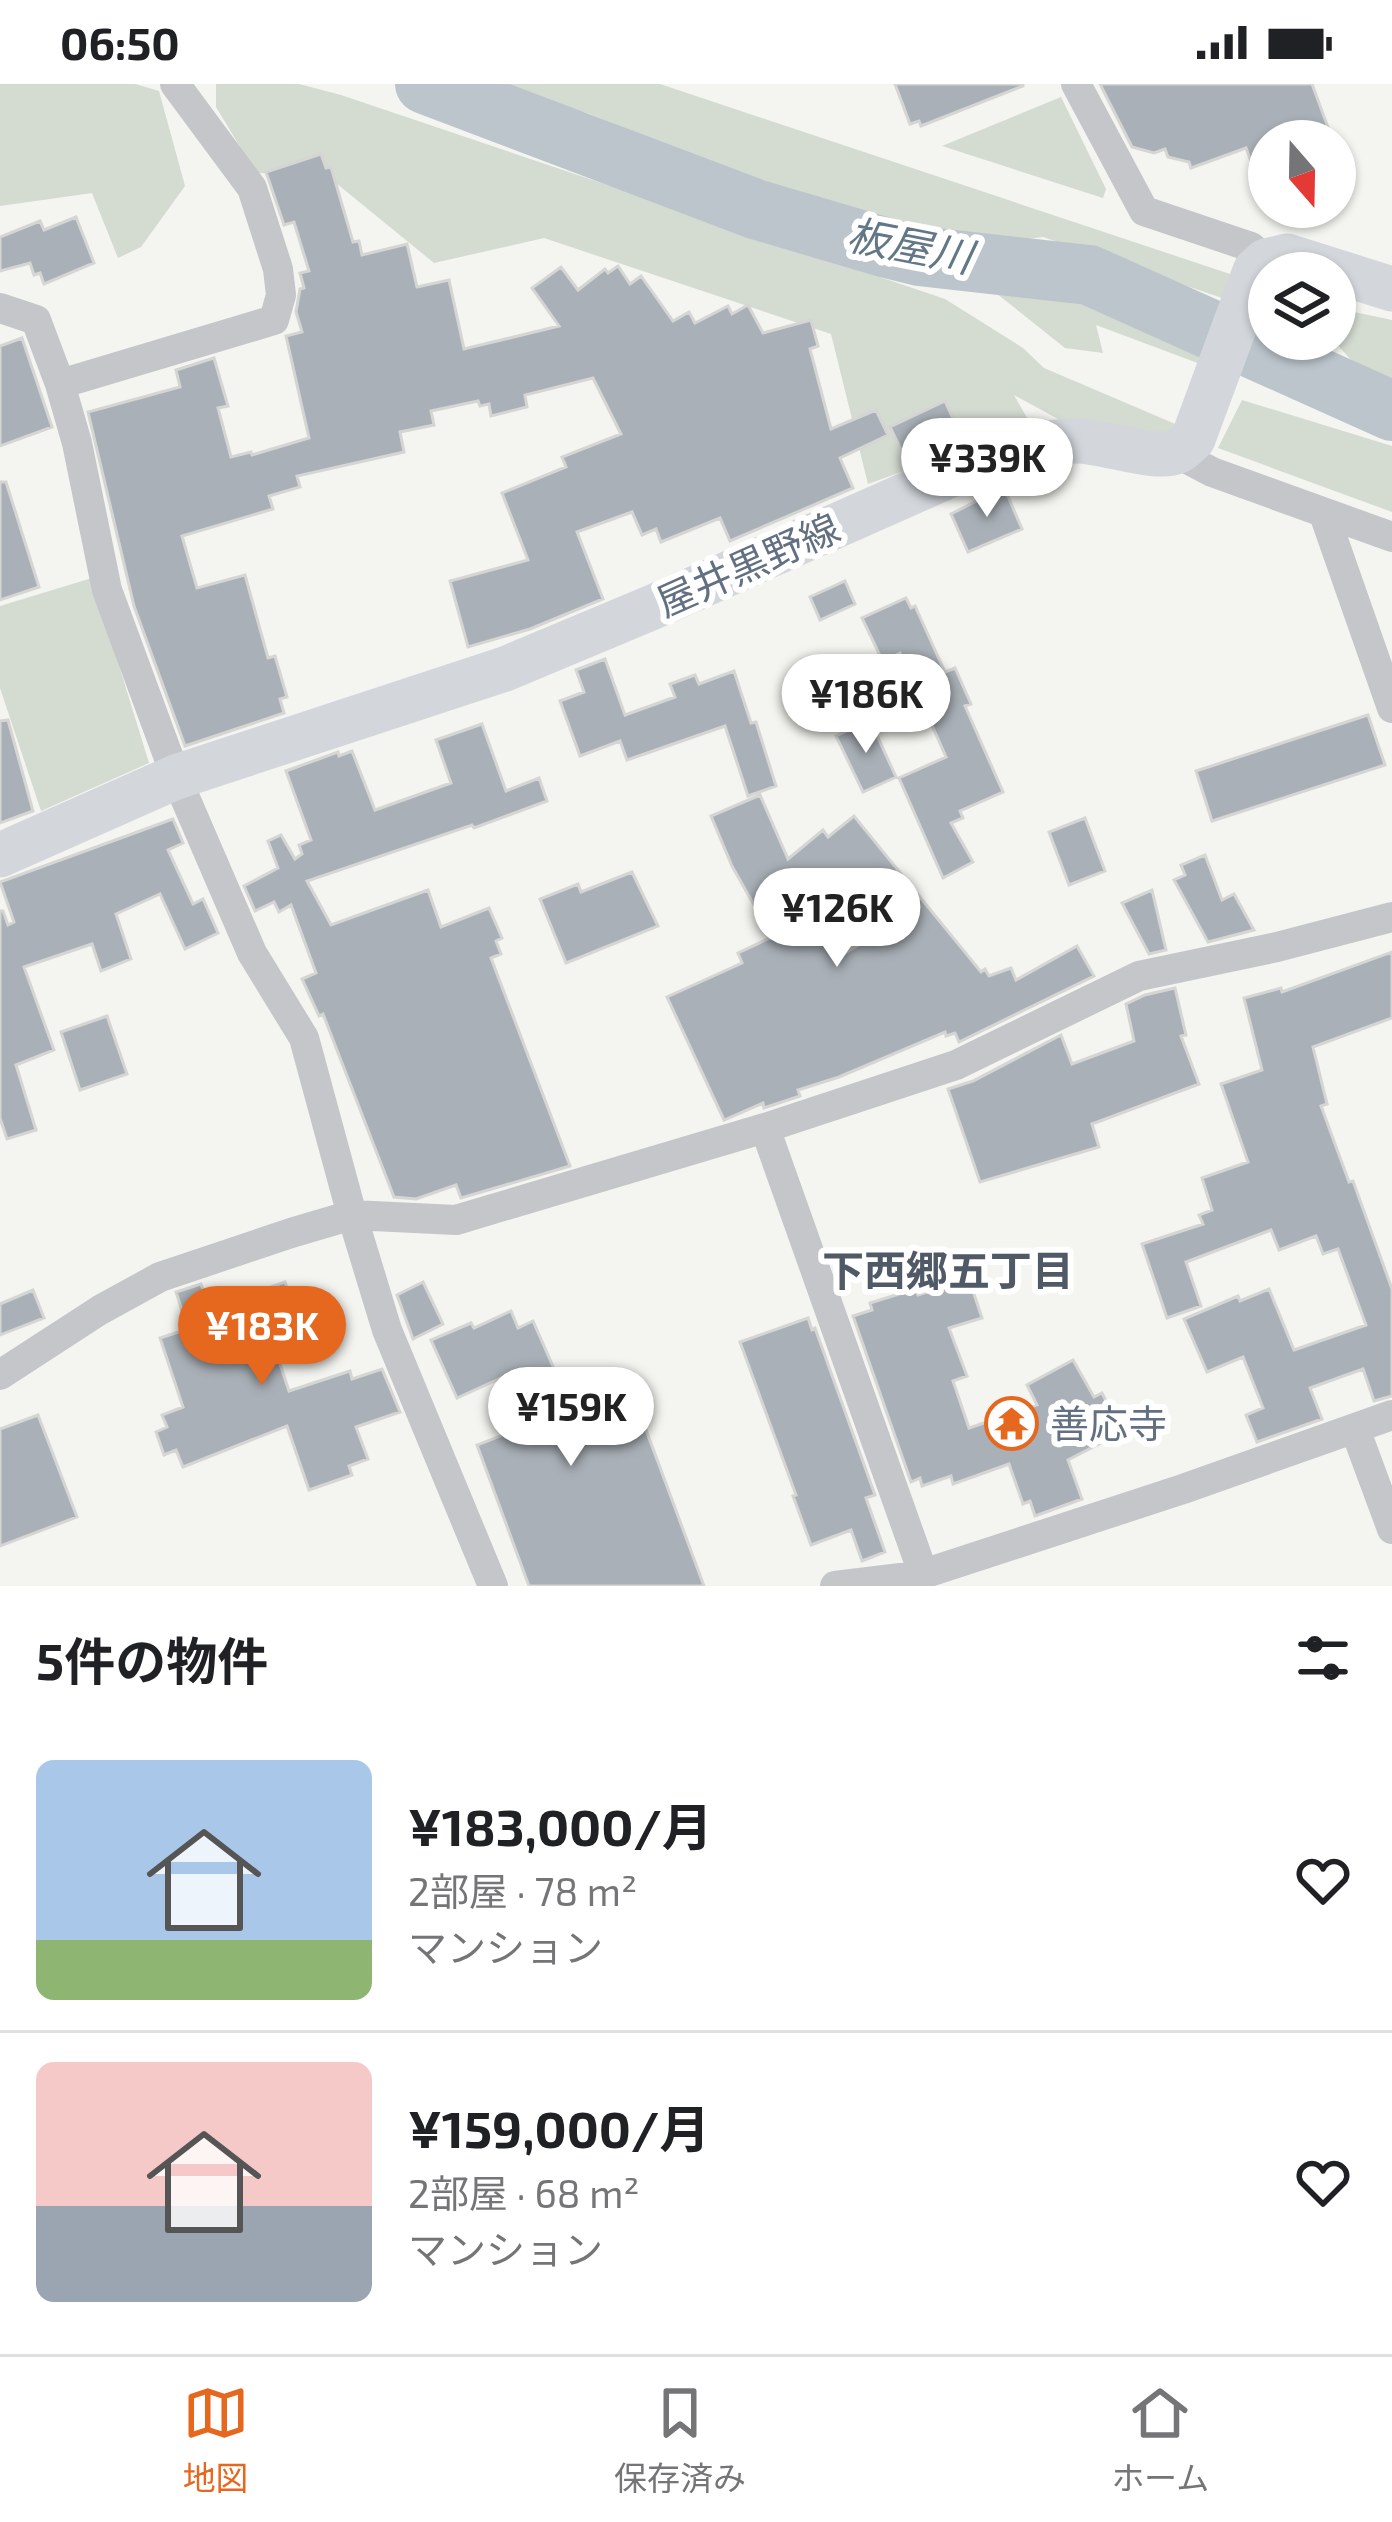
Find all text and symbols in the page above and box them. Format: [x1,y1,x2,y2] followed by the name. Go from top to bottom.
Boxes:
[60,15,180,69] text: 06:50
[1248,120,1356,228] north arrow
[1248,120,1356,360] map controls
[844,207,981,281] water label: 板屋川
[1248,252,1356,360] button: layers
[903,418,1071,520] pin: ¥339K
[928,433,1046,480] text: ¥339K
[649,503,846,625] street label: 屋井黒野線
[782,654,950,756] pin: ¥186K
[809,669,923,716] text: ¥186K
[753,868,921,970] pin: ¥126K
[780,883,894,930] text: ¥126K
[822,1244,1074,1294] district label: 下西郷五丁目
[178,1286,346,1388] pin: ¥183K
[205,1301,319,1348] text: ¥183K
[487,1367,655,1469] pin: ¥159K
[515,1382,627,1429] text: ¥159K
[983,1396,1039,1452] temple icon: 善応寺
[1050,1399,1167,1446] place label: 善応寺
[1290,1625,1356,1691] icon: filters
[36,1629,268,1690] text: 5件の物件
[408,1795,713,1856] text: ¥183,000/月
[132,1808,276,1952] icon: home
[1290,1847,1356,1913] icon: heart
[408,1867,637,1914] text: 2部屋 · 78 m²
[408,1923,603,1970] text: マンション
[408,2097,710,2158] text: ¥159,000/月
[132,2110,276,2254] icon: home
[1290,2149,1356,2215] icon: heart
[408,2169,640,2216] text: 2部屋 · 68 m²
[408,2225,603,2272] text: マンション
[183,2380,249,2500] tab: 地図
[614,2380,746,2500] tab: 保存済み
[1111,2380,1209,2500] tab: ホーム

